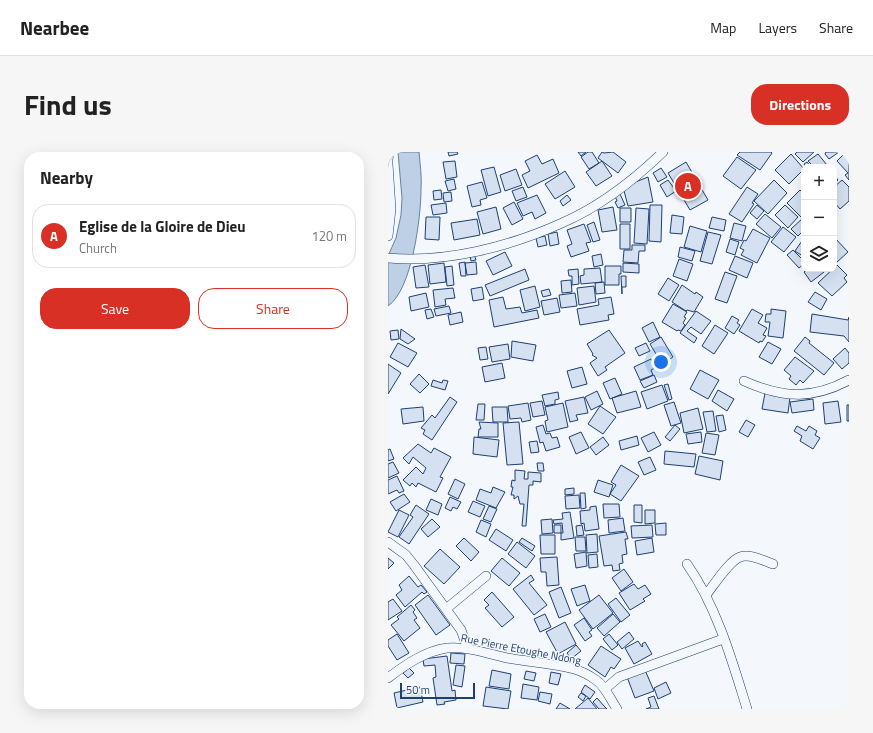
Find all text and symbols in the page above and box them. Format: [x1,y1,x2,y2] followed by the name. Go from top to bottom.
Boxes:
[20,13,89,42] text: Nearbee
[710,17,736,38] text: Map
[758,17,797,38] text: Layers
[819,17,853,38] text: Share
[24,83,112,126] text: Find us
[751,84,849,125] button: Directions
[801,164,837,272] map controls
[801,164,837,200] button: +
[40,165,93,191] text: Nearby
[675,171,701,201] pin: A
[801,200,837,236] button: −
[79,215,245,238] text: Eglise de la Gloire de Dieu
[50,226,58,246] text: A
[311,226,347,246] text: 120 m
[801,236,837,272] button: layers
[79,238,117,258] text: Church
[40,288,190,329] button: Save
[198,288,348,329] button: Share
[651,352,671,372] your location
[460,629,583,669] street label: Rue Pierre Etoughe Ndong
[400,681,475,700] scale bar
[406,682,430,698] text: 50 m

